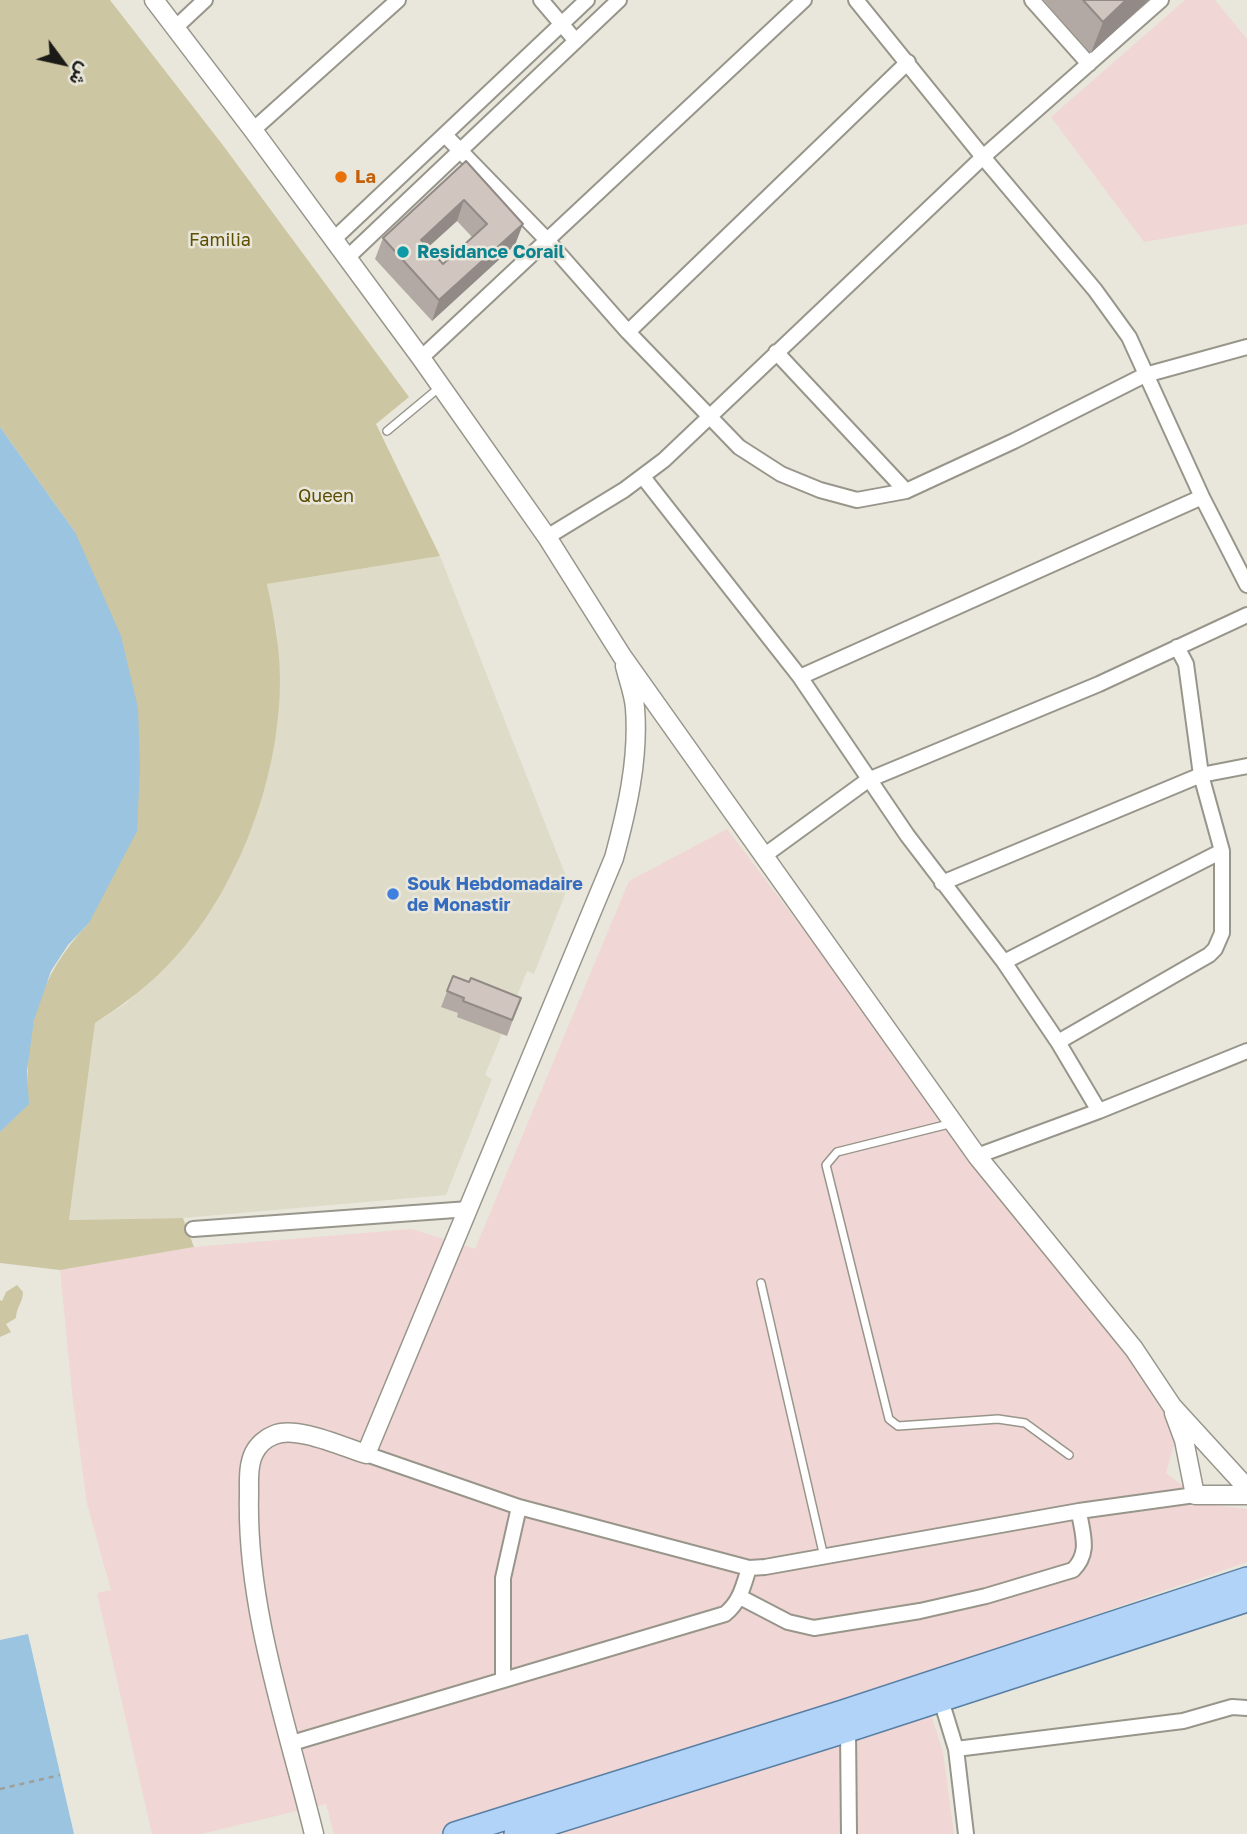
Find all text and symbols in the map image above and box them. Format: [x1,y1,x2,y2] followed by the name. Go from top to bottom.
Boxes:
[28,28,98,98] north arrow
[65,59,97,91] text: ش
[355,166,376,188] place label: La
[333,169,349,185] marker: La
[189,229,251,251] park label: Familia
[417,241,564,263] place label: Residance Corail
[395,244,411,260] marker: Residance Corail
[298,485,354,507] park label: Queen
[407,873,583,916] place label: Souk Hebdomadaire de Monastir
[385,886,401,902] marker: Souk Hebdomadaire de Monastir

